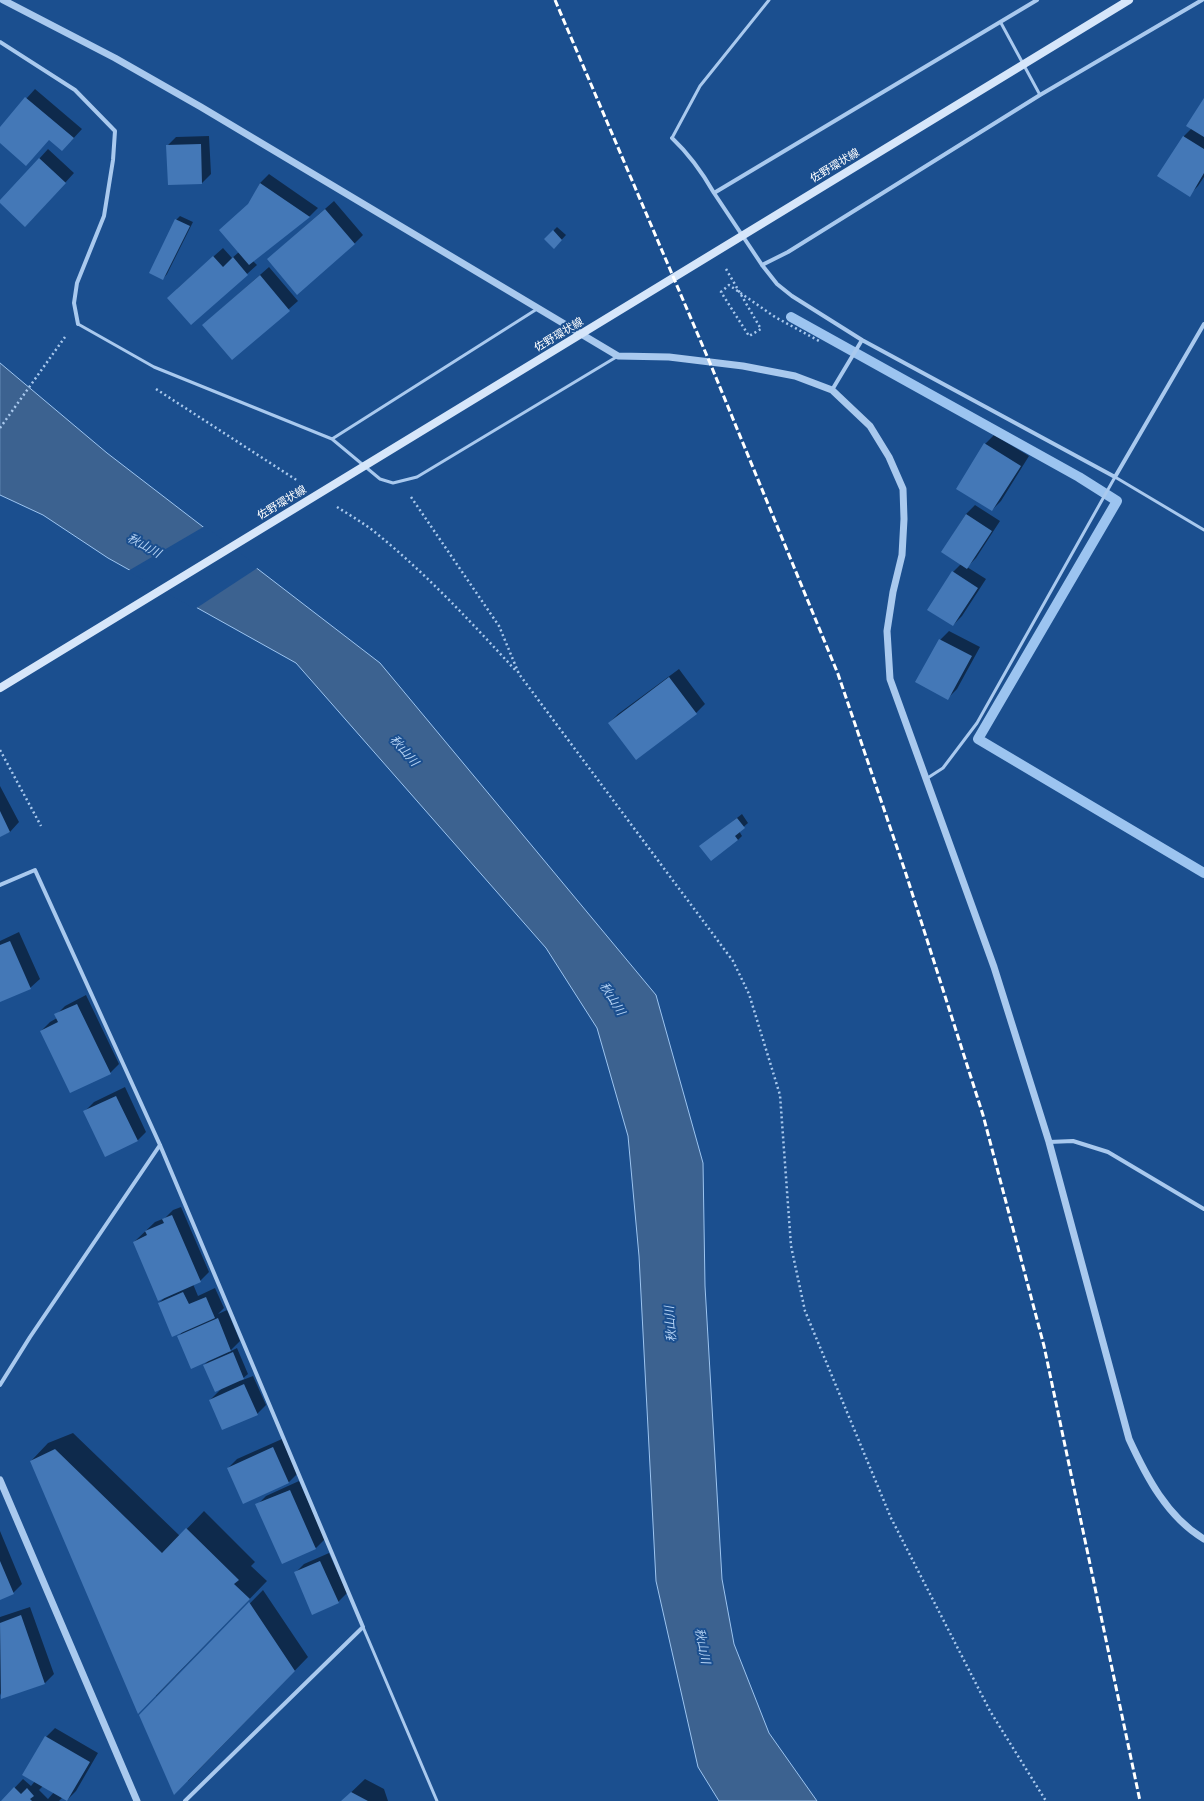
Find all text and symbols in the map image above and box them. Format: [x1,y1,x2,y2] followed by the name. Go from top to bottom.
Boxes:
[808,146,862,186] street label: 佐野環状線
[532,315,586,355] street label: 佐野環状線
[255,483,309,523] street label: 佐野環状線
[125,531,163,561] water label: 秋山川
[387,733,421,769] water label: 秋山川
[596,980,628,1018] water label: 秋山川
[663,1306,679,1342] water label: 秋山川
[691,1627,713,1665] water label: 秋山川

